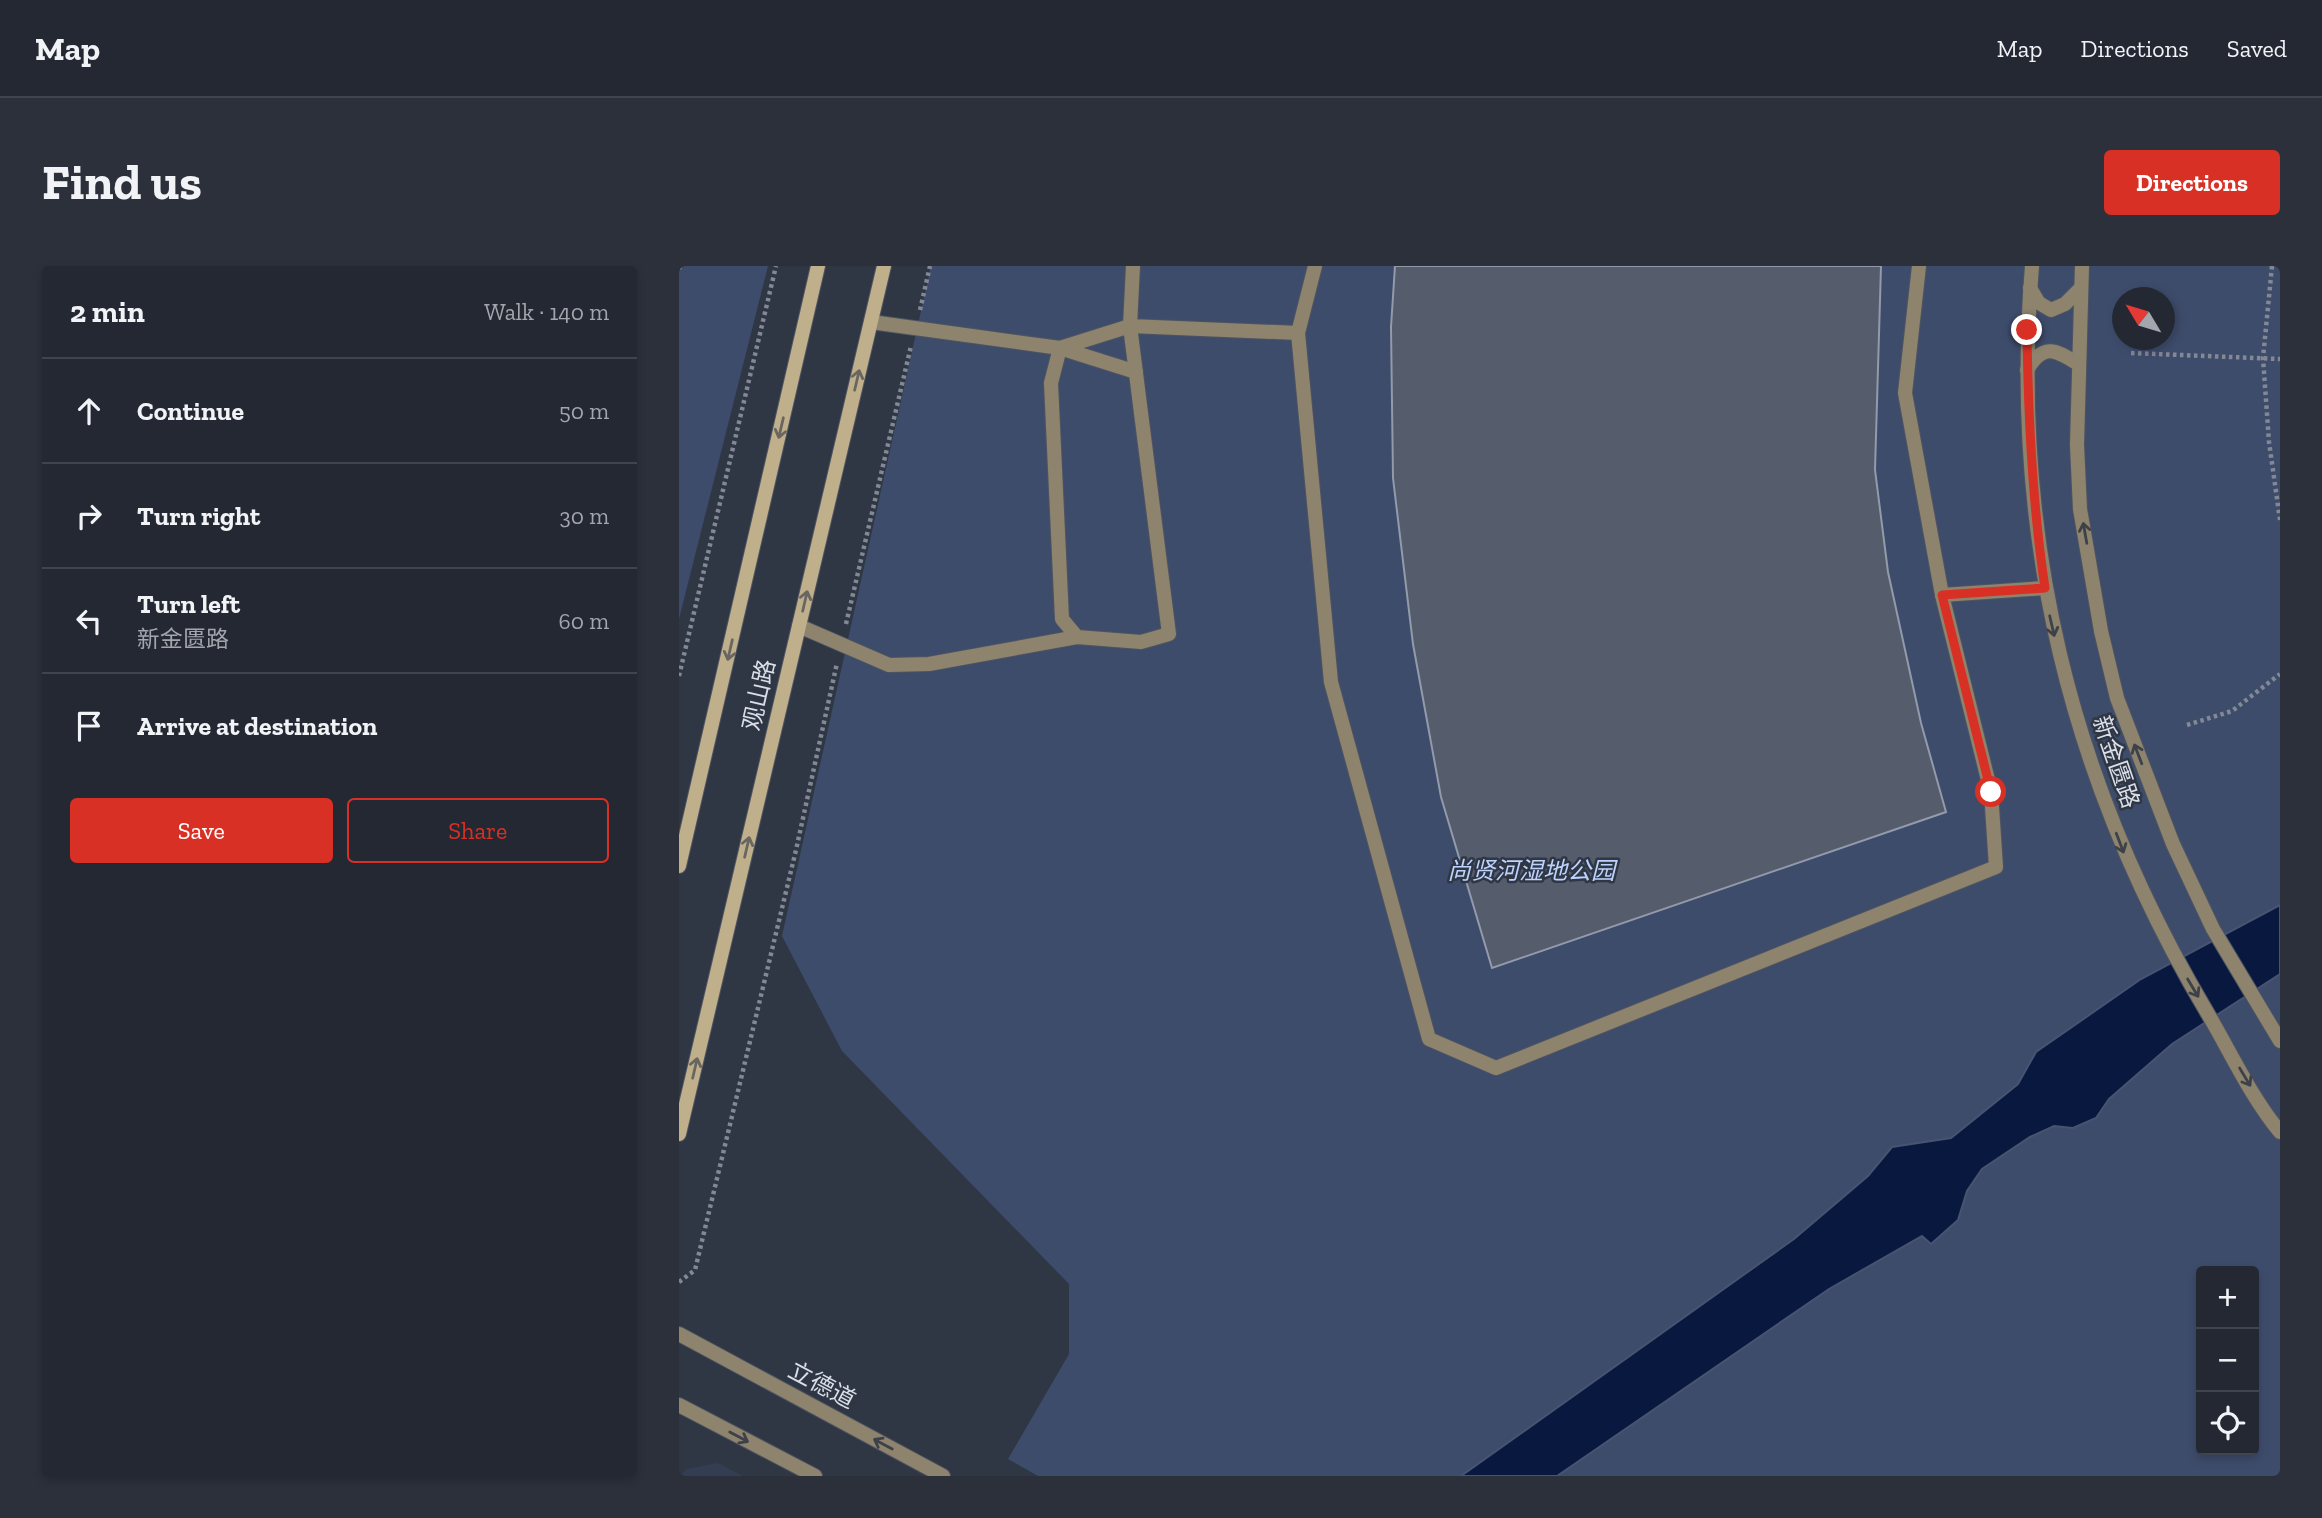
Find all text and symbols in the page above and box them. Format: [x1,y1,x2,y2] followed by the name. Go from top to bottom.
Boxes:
[35,29,100,68] text: Map
[1997,34,2043,63] text: Map
[2081,34,2189,63] text: Directions
[2227,34,2287,63] text: Saved
[2104,150,2280,215] button: Directions
[42,153,202,212] text: Find us
[2112,287,2175,350] north arrow
[70,294,145,330] text: 2 min
[484,298,609,326] text: Walk · 140 m
[2011,314,2042,345] route end
[851,369,865,392] one-way arrow
[70,392,108,430] icon: ahead
[137,395,244,427] text: Continue
[559,397,609,425] text: 50 m
[774,416,787,439] one-way arrow
[70,497,108,535] icon: right
[137,500,260,532] text: Turn right
[559,502,609,530] text: 30 m
[2077,522,2091,545] one-way arrow
[137,588,240,620] text: Turn left
[799,590,812,613] one-way arrow
[70,602,108,640] icon: left
[558,607,609,635] text: 60 m
[2046,614,2060,637] one-way arrow
[137,625,229,653] text: 新金匮路
[723,638,736,661] one-way arrow
[736,657,781,733] street label: 观山路
[70,707,108,745] icon: arrive
[137,710,377,742] text: Arrive at destination
[2087,712,2146,812] street label: 新金匮路
[2131,743,2143,765] one-way arrow
[1975,776,2006,807] route start
[70,798,333,863] button: Save
[347,798,609,863] button: Share
[2115,832,2128,854] one-way arrow
[741,836,754,858] one-way arrow
[1447,856,1618,885] park label: 尚贤河湿地公园
[2186,978,2200,998] one-way arrow
[689,1057,702,1080] one-way arrow
[2239,1066,2252,1087] one-way arrow
[2196,1266,2259,1455] map controls
[2196,1266,2259,1329] button: +
[2196,1329,2259,1392] button: −
[784,1355,861,1414] street label: 立德道
[2196,1392,2259,1455] button: locate
[729,1430,749,1444] one-way arrow
[874,1436,894,1450] one-way arrow

